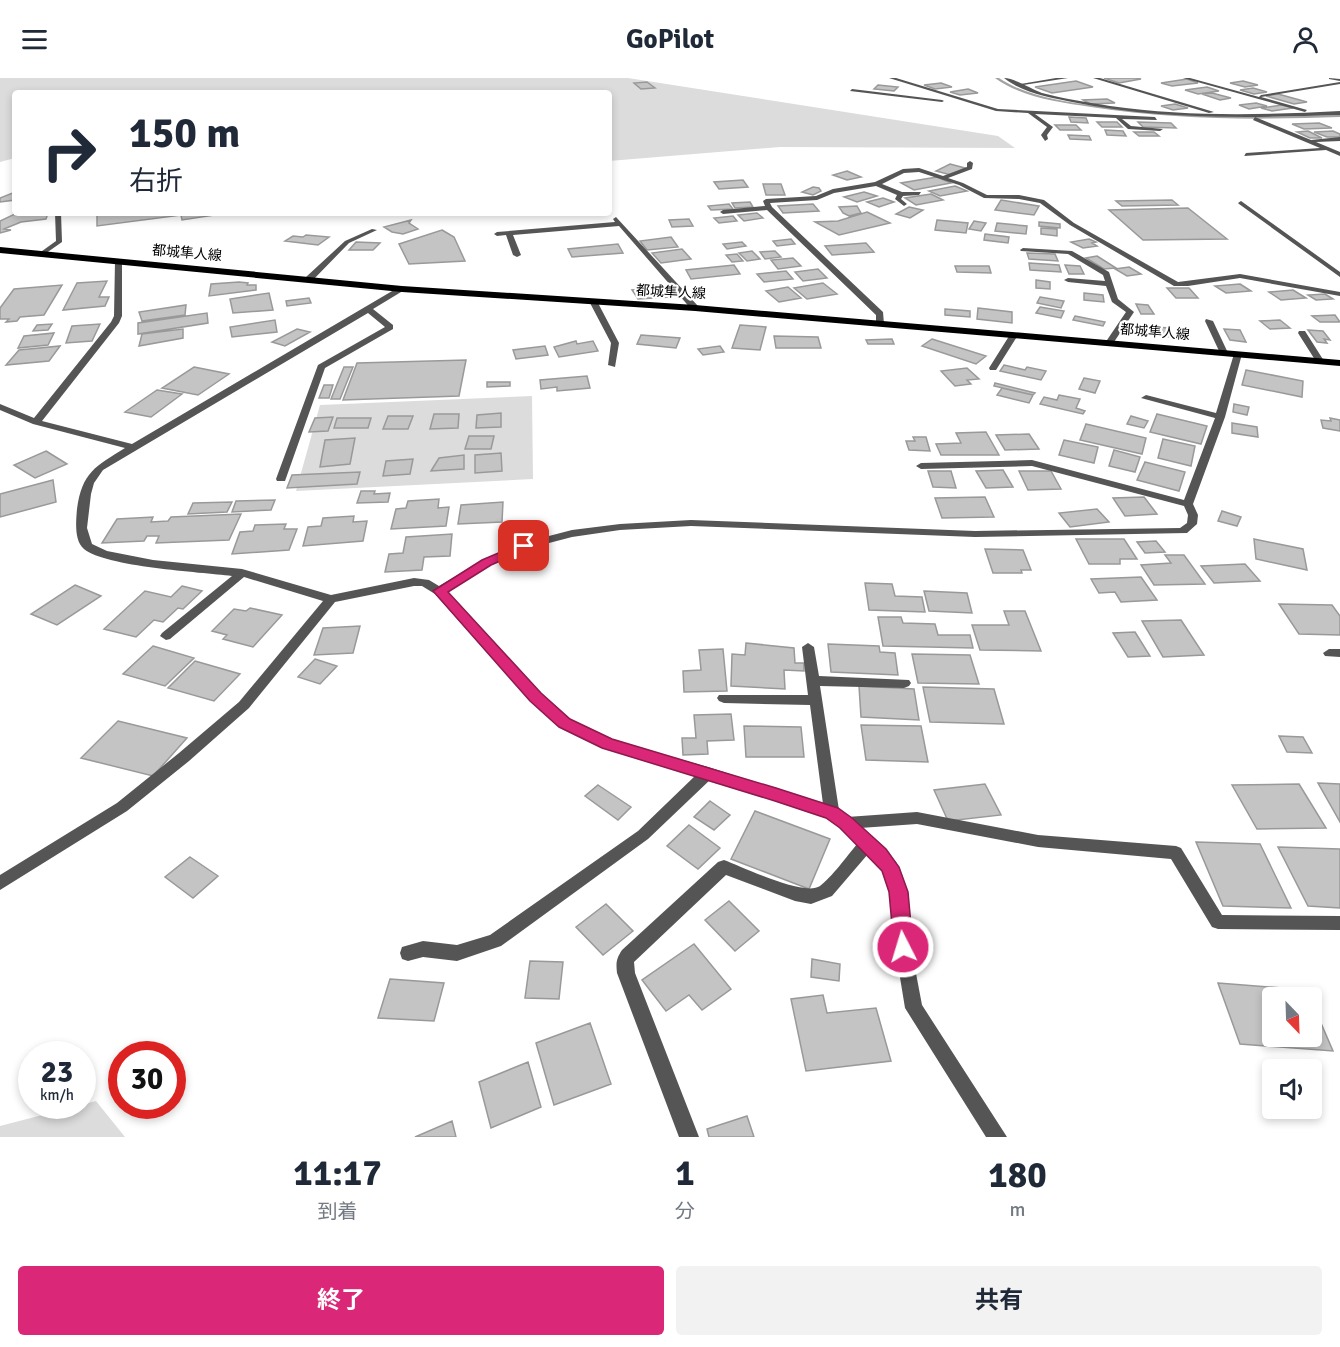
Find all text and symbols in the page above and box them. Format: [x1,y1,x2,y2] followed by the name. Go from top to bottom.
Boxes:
[18,23,51,56] icon: menu
[626,23,714,56] text: GoPilot
[1289,23,1322,56] icon: person
[129,108,240,159] text: 150 m
[30,114,108,192] icon: right
[129,165,183,198] text: 右折
[151,241,223,265] street label: 都城隼人線
[636,282,706,302] street label: 都城隼人線
[1119,320,1191,344] street label: 都城隼人線
[498,520,549,571] pin
[507,529,540,562] icon: arrive
[871,915,935,979] position arrow
[1262,987,1322,1047] north arrow
[1262,987,1322,1119] map controls
[108,1041,186,1119] speed limit sign: 30
[41,1054,73,1091] text: 23
[1262,1059,1322,1119] button: sound
[40,1086,74,1104] text: km/h
[293,1151,382,1196] text: 11:17
[675,1151,695,1196] text: 1
[988,1153,1047,1198] text: 180
[1010,1197,1025,1222] text: m
[318,1199,358,1224] text: 到着
[675,1199,695,1224] text: 分
[18,1266,664,1335] button: 終了
[676,1266,1322,1335] button: 共有

